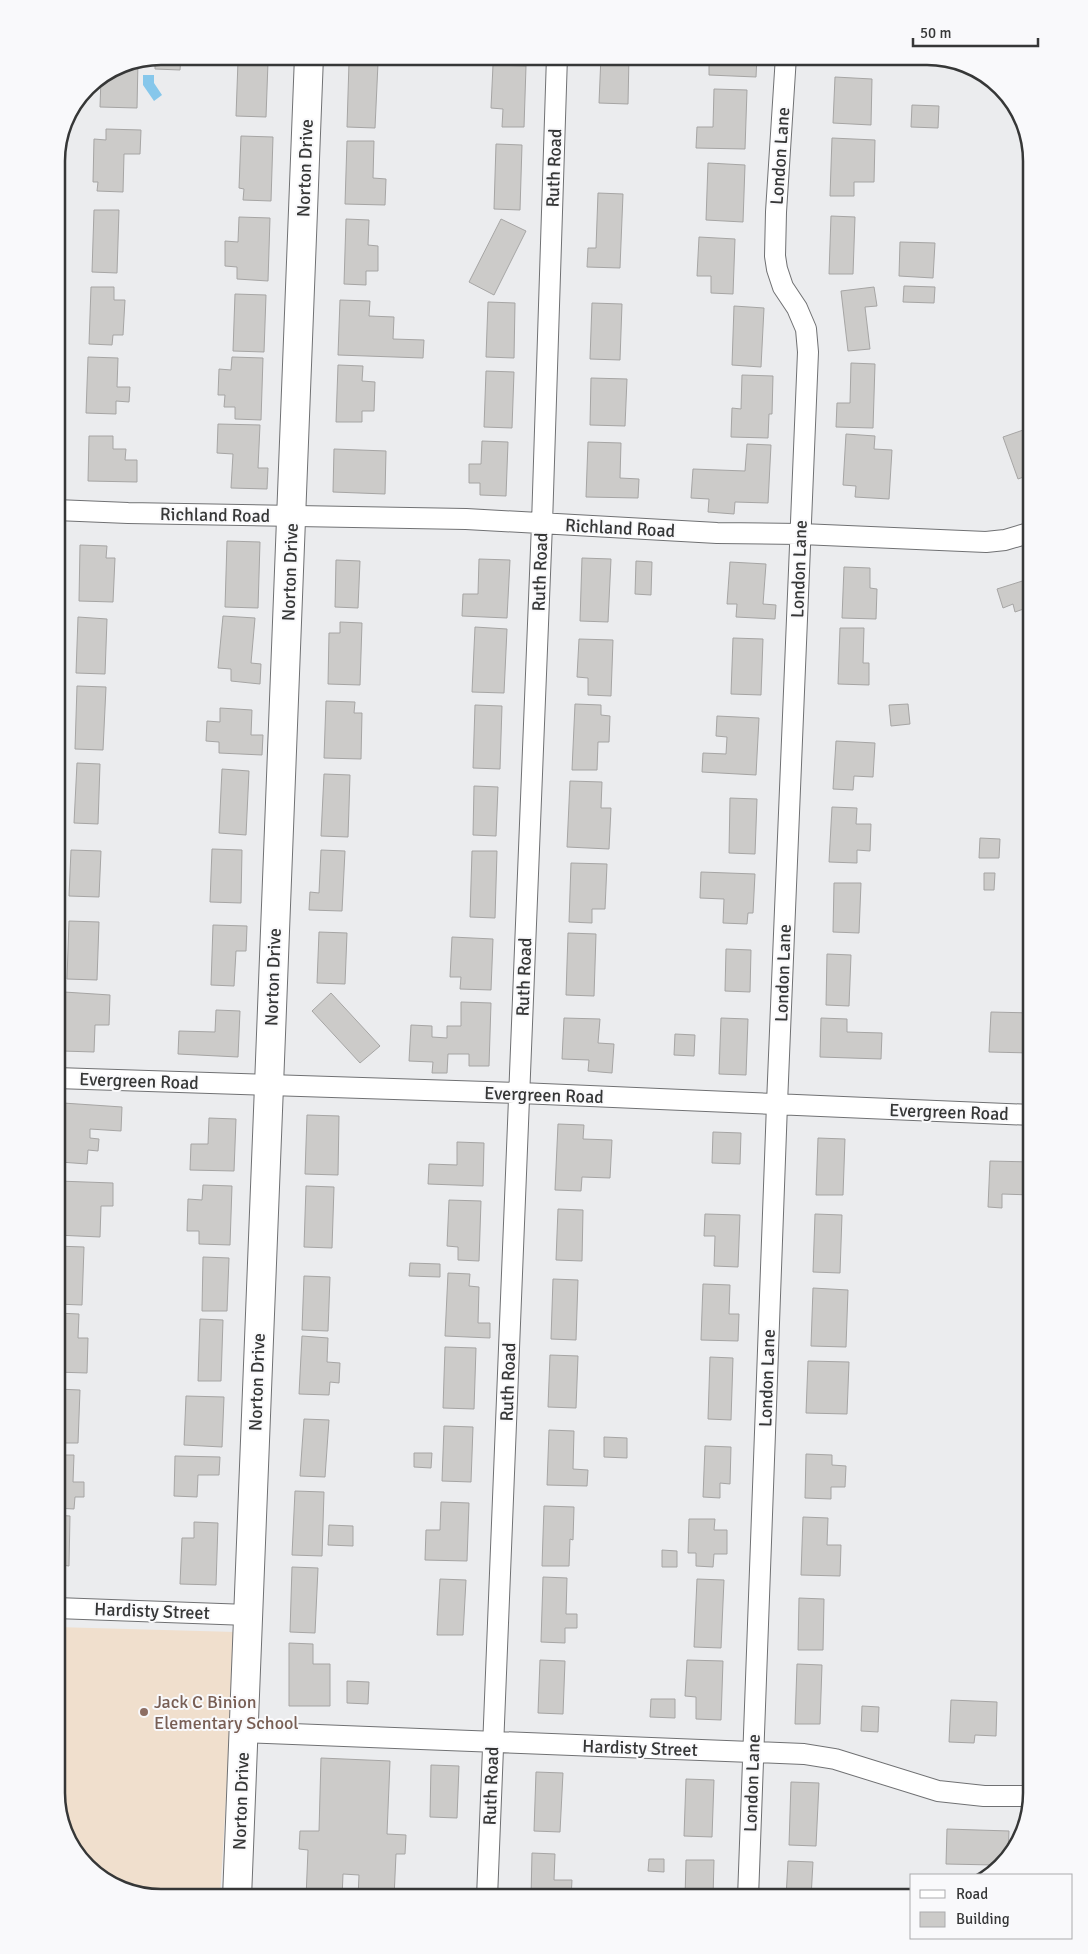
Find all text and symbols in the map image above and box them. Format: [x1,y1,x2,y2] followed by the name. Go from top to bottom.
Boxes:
[913,15,1038,47] scale bar
[920,24,951,42] text: 50 m
[766,106,794,206] street label: London Lane
[292,119,318,217] street label: Norton Drive
[542,128,566,208] street label: Ruth Road
[160,503,270,527] street label: Richland Road
[564,514,676,542] street label: Richland Road
[786,520,812,618] street label: London Lane
[277,523,303,621] street label: Norton Drive
[528,532,552,612] street label: Ruth Road
[770,924,796,1022] street label: London Lane
[260,928,286,1026] street label: Norton Drive
[512,937,536,1017] street label: Ruth Road
[79,1068,199,1094] street label: Evergreen Road
[484,1082,604,1108] street label: Evergreen Road
[889,1099,1009,1125] street label: Evergreen Road
[754,1329,780,1427] street label: London Lane
[244,1333,270,1431] street label: Norton Drive
[496,1342,520,1422] street label: Ruth Road
[94,1598,210,1624] street label: Hardisty Street
[154,1691,299,1734] place label: Jack C Binion Elementary School
[138,1706,150,1718] marker: Jack C Binion Elementary School
[739,1734,765,1832] street label: London Lane
[582,1735,698,1761] street label: Hardisty Street
[479,1746,503,1826] street label: Ruth Road
[228,1752,254,1850] street label: Norton Drive
[910,1874,1073,1939] legend
[956,1885,988,1903] text: Road
[956,1910,1010,1928] text: Building

